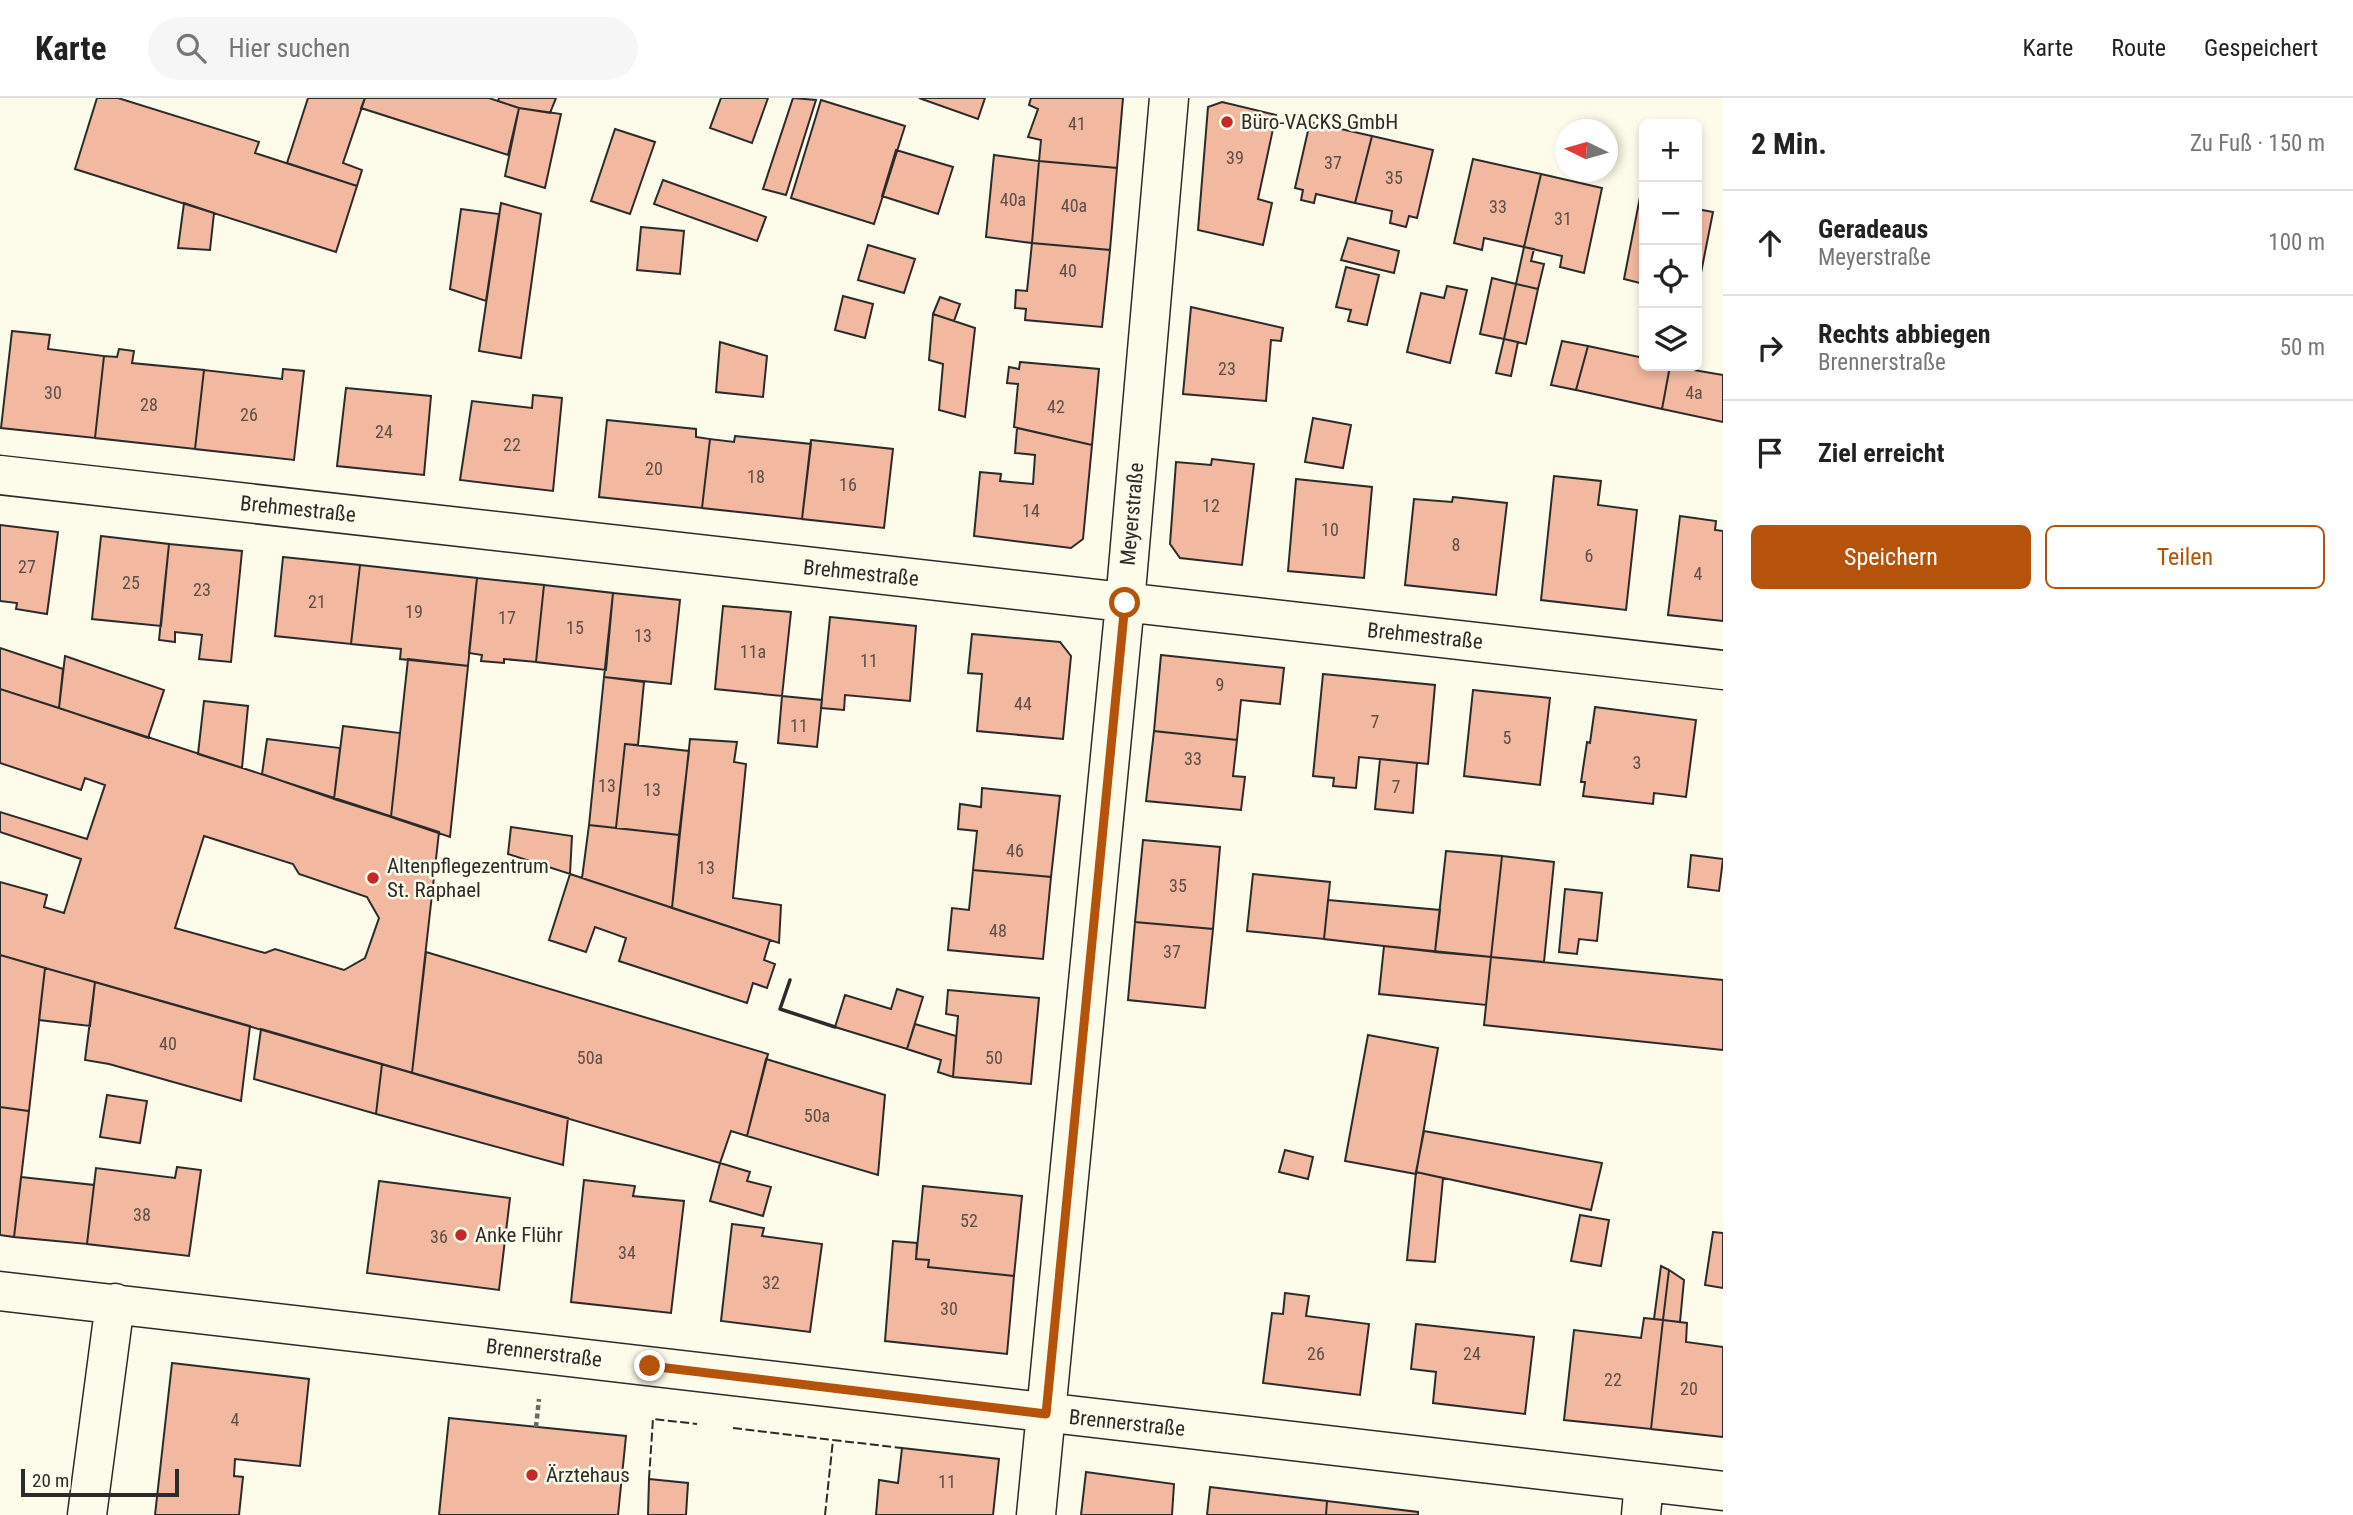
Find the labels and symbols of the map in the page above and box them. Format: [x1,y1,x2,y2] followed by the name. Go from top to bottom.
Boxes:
[1241,110,1398,134] place label: Büro-VACKS GmbH
[1068,113,1086,134] house number: 41
[1219,114,1235,130] marker: Büro-VACKS GmbH
[1555,119,1618,182] north arrow
[1226,147,1244,168] house number: 39
[1324,152,1342,173] house number: 37
[1385,167,1403,188] house number: 35
[1000,189,1026,210] house number: 40a
[1061,195,1087,216] house number: 40a
[1489,196,1507,217] house number: 33
[1554,208,1572,229] house number: 31
[1059,260,1077,281] house number: 40
[1218,358,1236,379] house number: 23
[44,382,62,403] house number: 30
[1685,382,1703,403] house number: 4a
[140,394,158,415] house number: 28
[1047,396,1065,417] house number: 42
[240,404,258,425] house number: 26
[375,421,393,442] house number: 24
[503,434,521,455] house number: 22
[645,458,663,479] house number: 20
[1116,461,1148,566] street label: Meyerstraße
[747,466,765,487] house number: 18
[839,474,857,495] house number: 16
[239,491,357,527] street label: Brehmestraße
[1202,495,1220,516] house number: 12
[1022,500,1040,521] house number: 14
[1321,519,1339,540] house number: 10
[1452,534,1460,555] house number: 8
[1585,545,1593,566] house number: 6
[802,555,920,591] street label: Brehmestraße
[18,556,36,577] house number: 27
[1694,563,1703,584] house number: 4
[122,572,140,593] house number: 25
[193,579,211,600] house number: 23
[1109,587,1140,618] route start
[308,591,326,612] house number: 21
[405,601,423,622] house number: 19
[498,607,516,628] house number: 17
[566,617,584,638] house number: 15
[1366,618,1484,654] street label: Brehmestraße
[634,625,652,646] house number: 13
[740,641,766,662] house number: 11a
[860,650,878,671] house number: 11
[1216,674,1224,695] house number: 9
[1014,693,1032,714] house number: 44
[1371,711,1380,732] house number: 7
[790,715,808,736] house number: 11
[1503,727,1512,748] house number: 5
[1184,748,1202,769] house number: 33
[1633,752,1641,773] house number: 3
[598,775,616,796] house number: 13
[1392,776,1401,797] house number: 7
[643,779,661,800] house number: 13
[1006,840,1024,861] house number: 46
[387,854,549,902] place label: Altenpflegezentrum St. Raphael
[697,857,715,878] house number: 13
[365,870,381,886] marker: Altenpflegezentrum St. Raphael
[1169,875,1187,896] house number: 35
[989,920,1007,941] house number: 48
[1163,941,1181,962] house number: 37
[159,1033,177,1054] house number: 40
[577,1047,603,1068] house number: 50a
[985,1047,1003,1068] house number: 50
[804,1105,830,1126] house number: 50a
[133,1204,151,1225] house number: 38
[960,1210,978,1231] house number: 52
[475,1223,563,1247] place label: Anke Flühr
[430,1226,448,1247] house number: 36
[453,1227,469,1243] marker: Anke Flühr
[618,1242,636,1263] house number: 34
[762,1272,780,1293] house number: 32
[940,1298,958,1319] house number: 30
[485,1334,604,1372] street label: Brennerstraße
[1307,1343,1325,1364] house number: 26
[1463,1343,1481,1364] house number: 24
[634,1350,665,1381] route end
[1604,1369,1622,1390] house number: 22
[1680,1378,1698,1399] house number: 20
[1068,1405,1186,1441] street label: Brennerstraße
[231,1409,240,1430] house number: 4
[546,1463,630,1487] place label: Ärztehaus
[21,1466,178,1498] scale bar
[524,1467,540,1483] marker: Ärztehaus
[938,1471,956,1492] house number: 11

